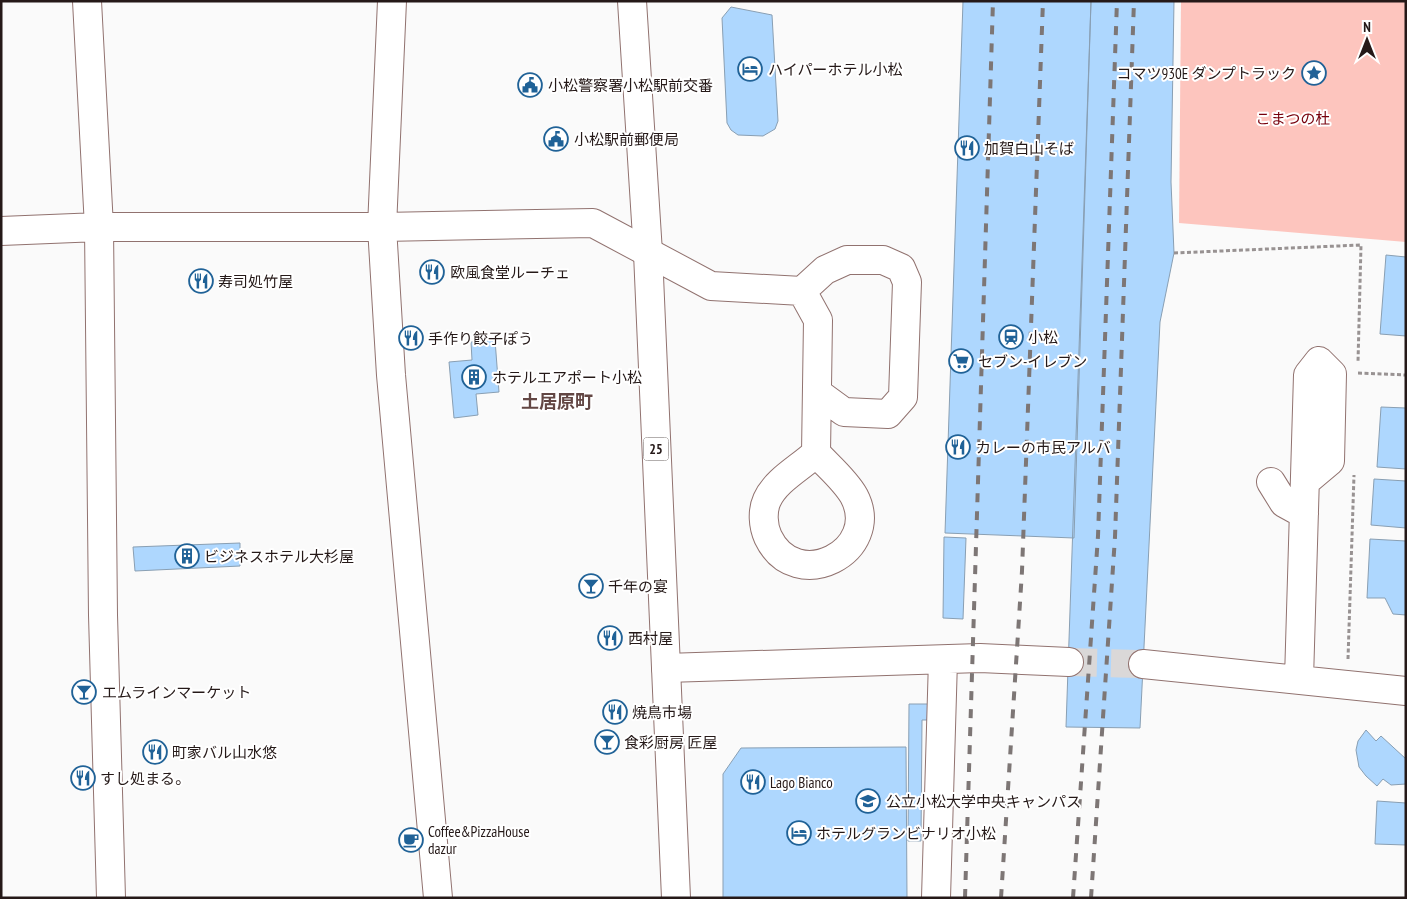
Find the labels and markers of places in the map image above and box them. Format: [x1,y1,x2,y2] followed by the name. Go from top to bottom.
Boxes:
[737,56,763,82] hotel icon: ハイパーホテル小松
[768,60,902,79] place label: ハイパーホテル小松
[1301,60,1327,86] place icon: コマツ930E ダンプトラック
[1117,64,1296,83] place label: コマツ930E ダンプトラック
[517,72,543,98] public building icon: 小松警察署小松駅前交番
[548,76,713,95] place label: 小松警察署小松駅前交番
[543,126,569,152] public building icon: 小松駅前郵便局
[574,130,679,149] place label: 小松駅前郵便局
[954,135,980,161] restaurant icon: 加賀白山そば
[984,139,1074,158] place label: 加賀白山そば
[419,259,445,285] restaurant icon: 欧風食堂ルーチェ
[450,263,570,282] place label: 欧風食堂ルーチェ
[188,268,214,294] restaurant icon: 寿司処竹屋
[218,272,293,291] place label: 寿司処竹屋
[998,324,1024,350] station icon: 小松
[398,325,424,351] restaurant icon: 手作り餃子ぽう
[1028,328,1058,347] place label: 小松
[428,329,533,348] place label: 手作り餃子ぽう
[948,348,974,374] supermarket icon: セブン-イレブン
[978,352,1087,371] place label: セブン-イレブン
[461,364,487,390] building icon: ホテルエアポート小松
[492,368,642,387] place label: ホテルエアポート小松
[945,434,971,460] restaurant icon: カレーの市民アルバ
[976,438,1111,457] place label: カレーの市民アルバ
[174,543,200,569] building icon: ビジネスホテル大杉屋
[204,547,354,566] place label: ビジネスホテル大杉屋
[578,573,604,599] bar icon: 千年の宴
[608,577,668,596] place label: 千年の宴
[597,625,623,651] restaurant icon: 西村屋
[628,629,673,648] place label: 西村屋
[71,679,97,705] bar icon: エムラインマーケット
[102,683,251,702] place label: エムラインマーケット
[602,699,628,725] restaurant icon: 焼鳥市場
[632,703,692,722] place label: 焼鳥市場
[594,729,620,755] bar icon: 食彩厨房 匠屋
[624,733,717,752] place label: 食彩厨房 匠屋
[142,739,168,765] restaurant icon: 町家バル山水悠
[172,743,277,762] place label: 町家バル山水悠
[70,765,96,791] restaurant icon: すし処まる。
[100,769,190,788] place label: すし処まる。
[740,769,766,795] restaurant icon: Lago Bianco
[770,773,833,792] place label: Lago Bianco
[855,788,881,814] school or university icon: 公立小松大学中央キャンパス
[886,792,1081,811] place label: 公立小松大学中央キャンパス
[786,820,812,846] hotel icon: ホテルグランビナリオ小松
[428,822,530,858] place label: Coffee&PizzaHouse dazur
[816,824,996,843] place label: ホテルグランビナリオ小松
[398,827,424,853] cafe icon: Coffee&PizzaHouse dazur

